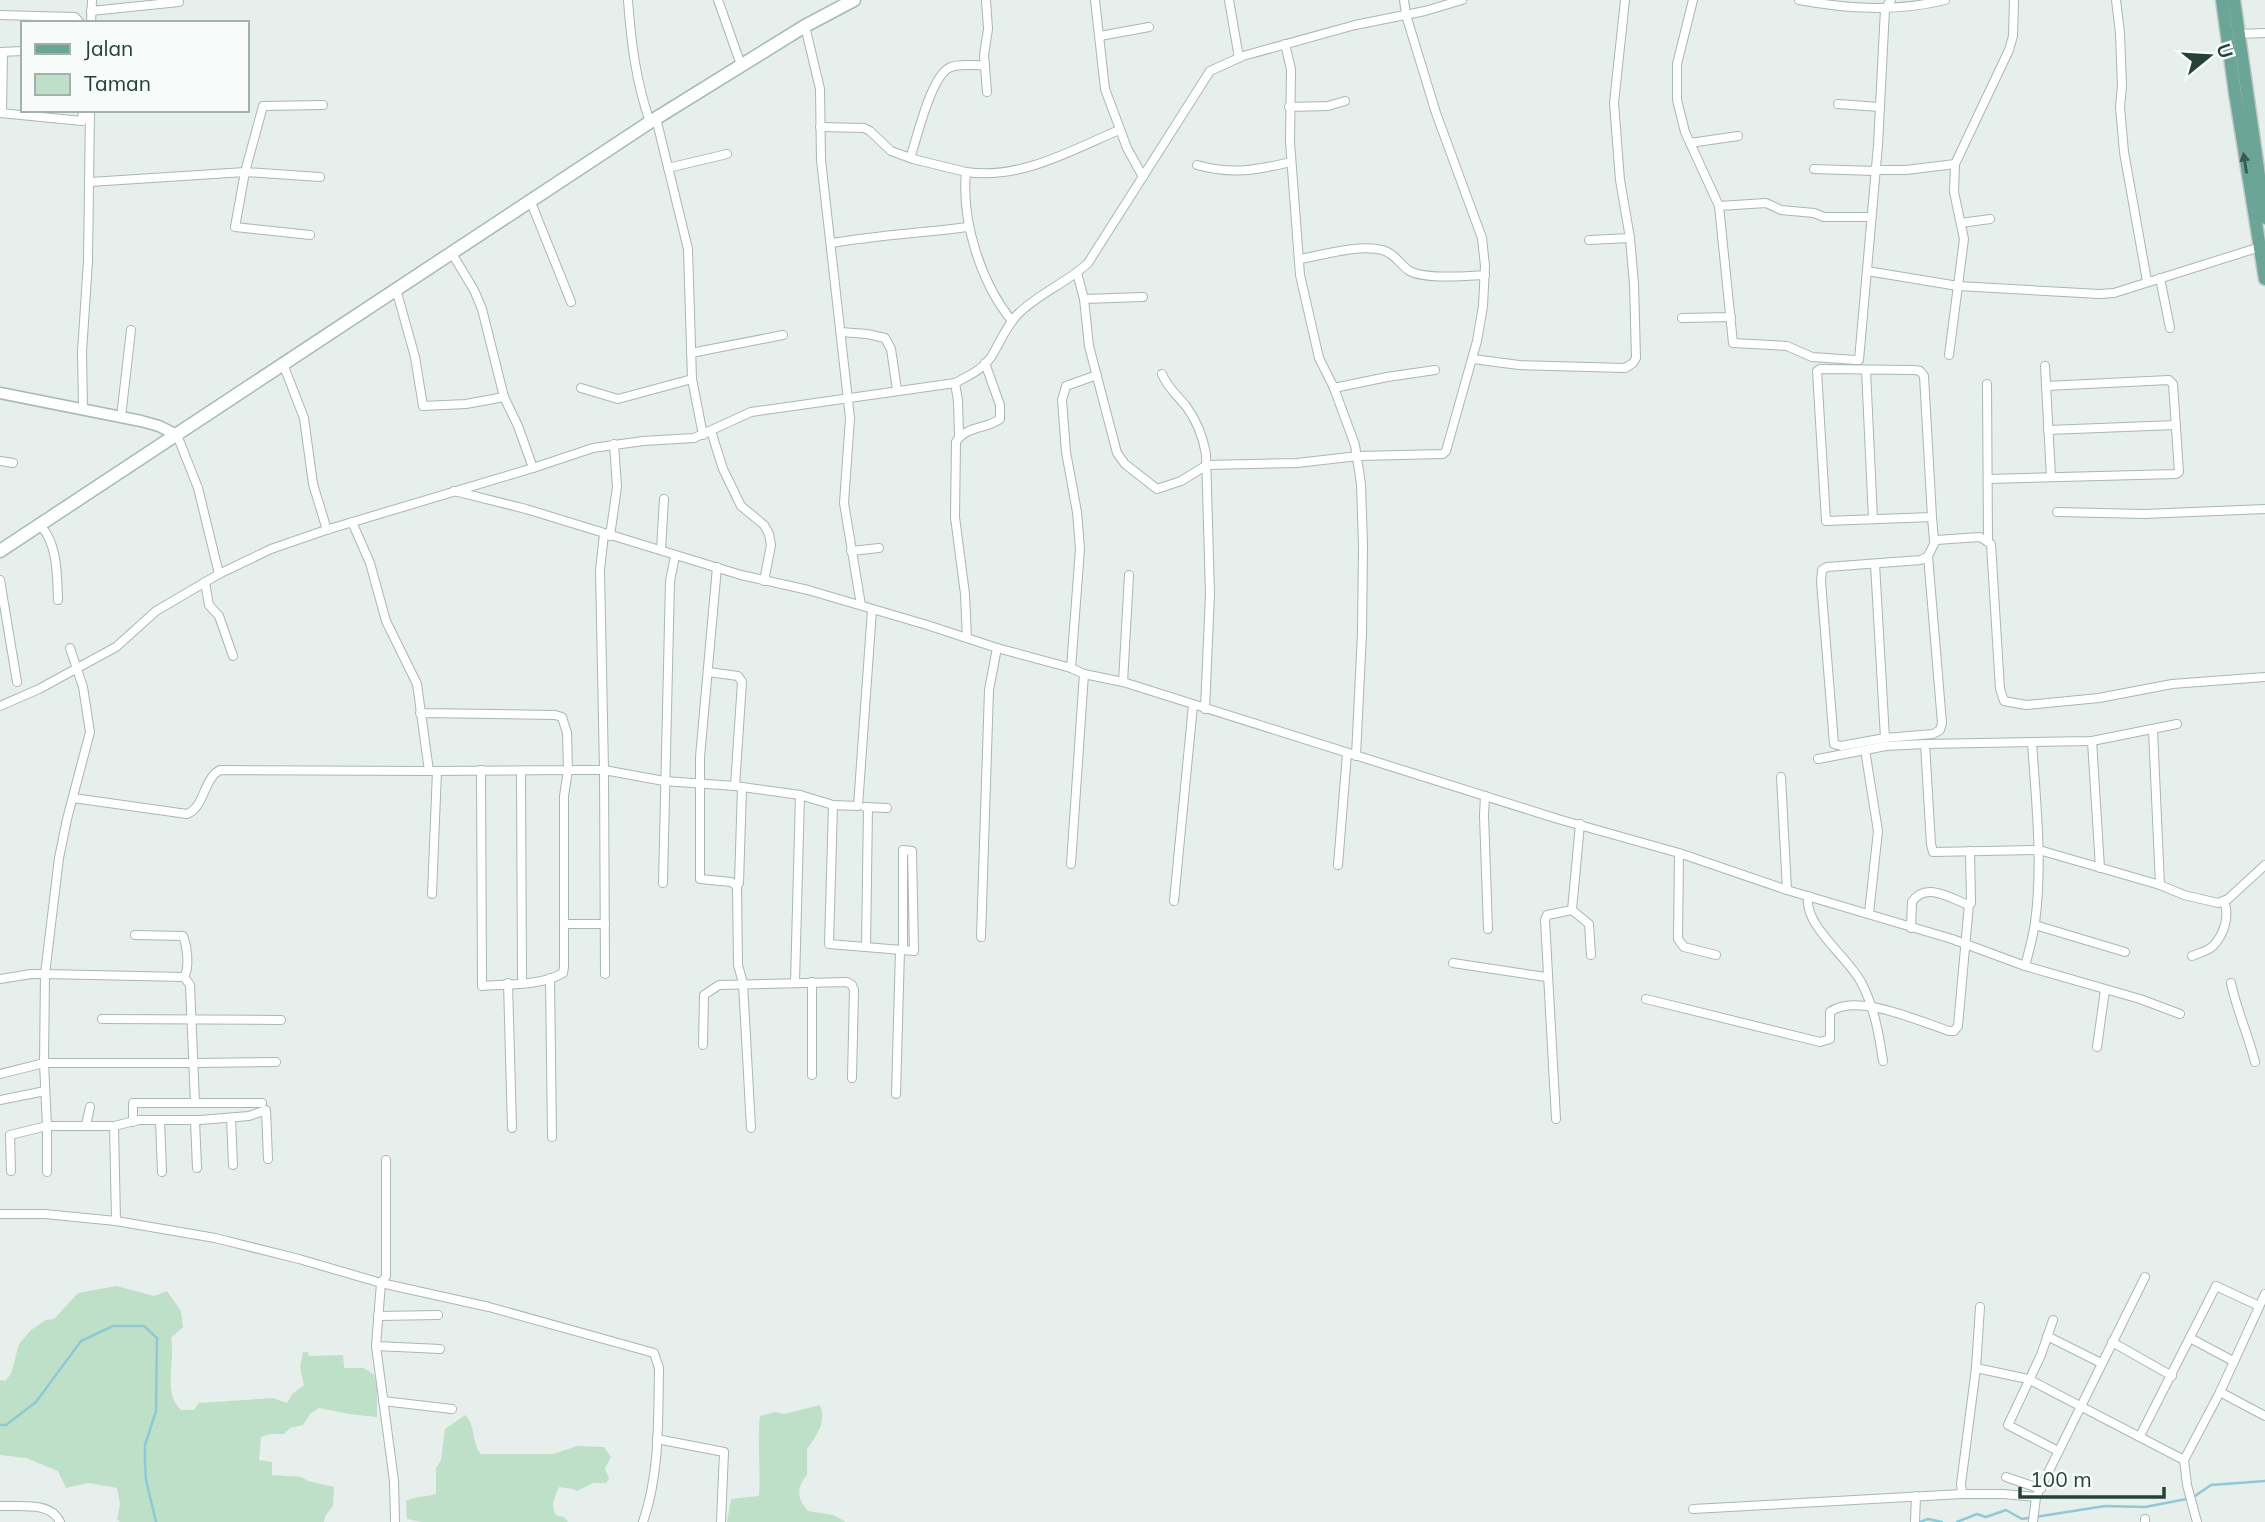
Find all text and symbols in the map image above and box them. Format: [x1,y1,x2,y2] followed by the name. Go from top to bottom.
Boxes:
[21,21,248,112] legend
[2174,21,2244,91] north arrow
[84,35,133,61] text: Jalan
[2212,40,2239,61] text: U
[84,70,151,96] text: Taman
[2240,152,2251,174] one-way arrow
[2020,1456,2164,1500] scale bar
[2030,1466,2092,1492] text: 100 m

